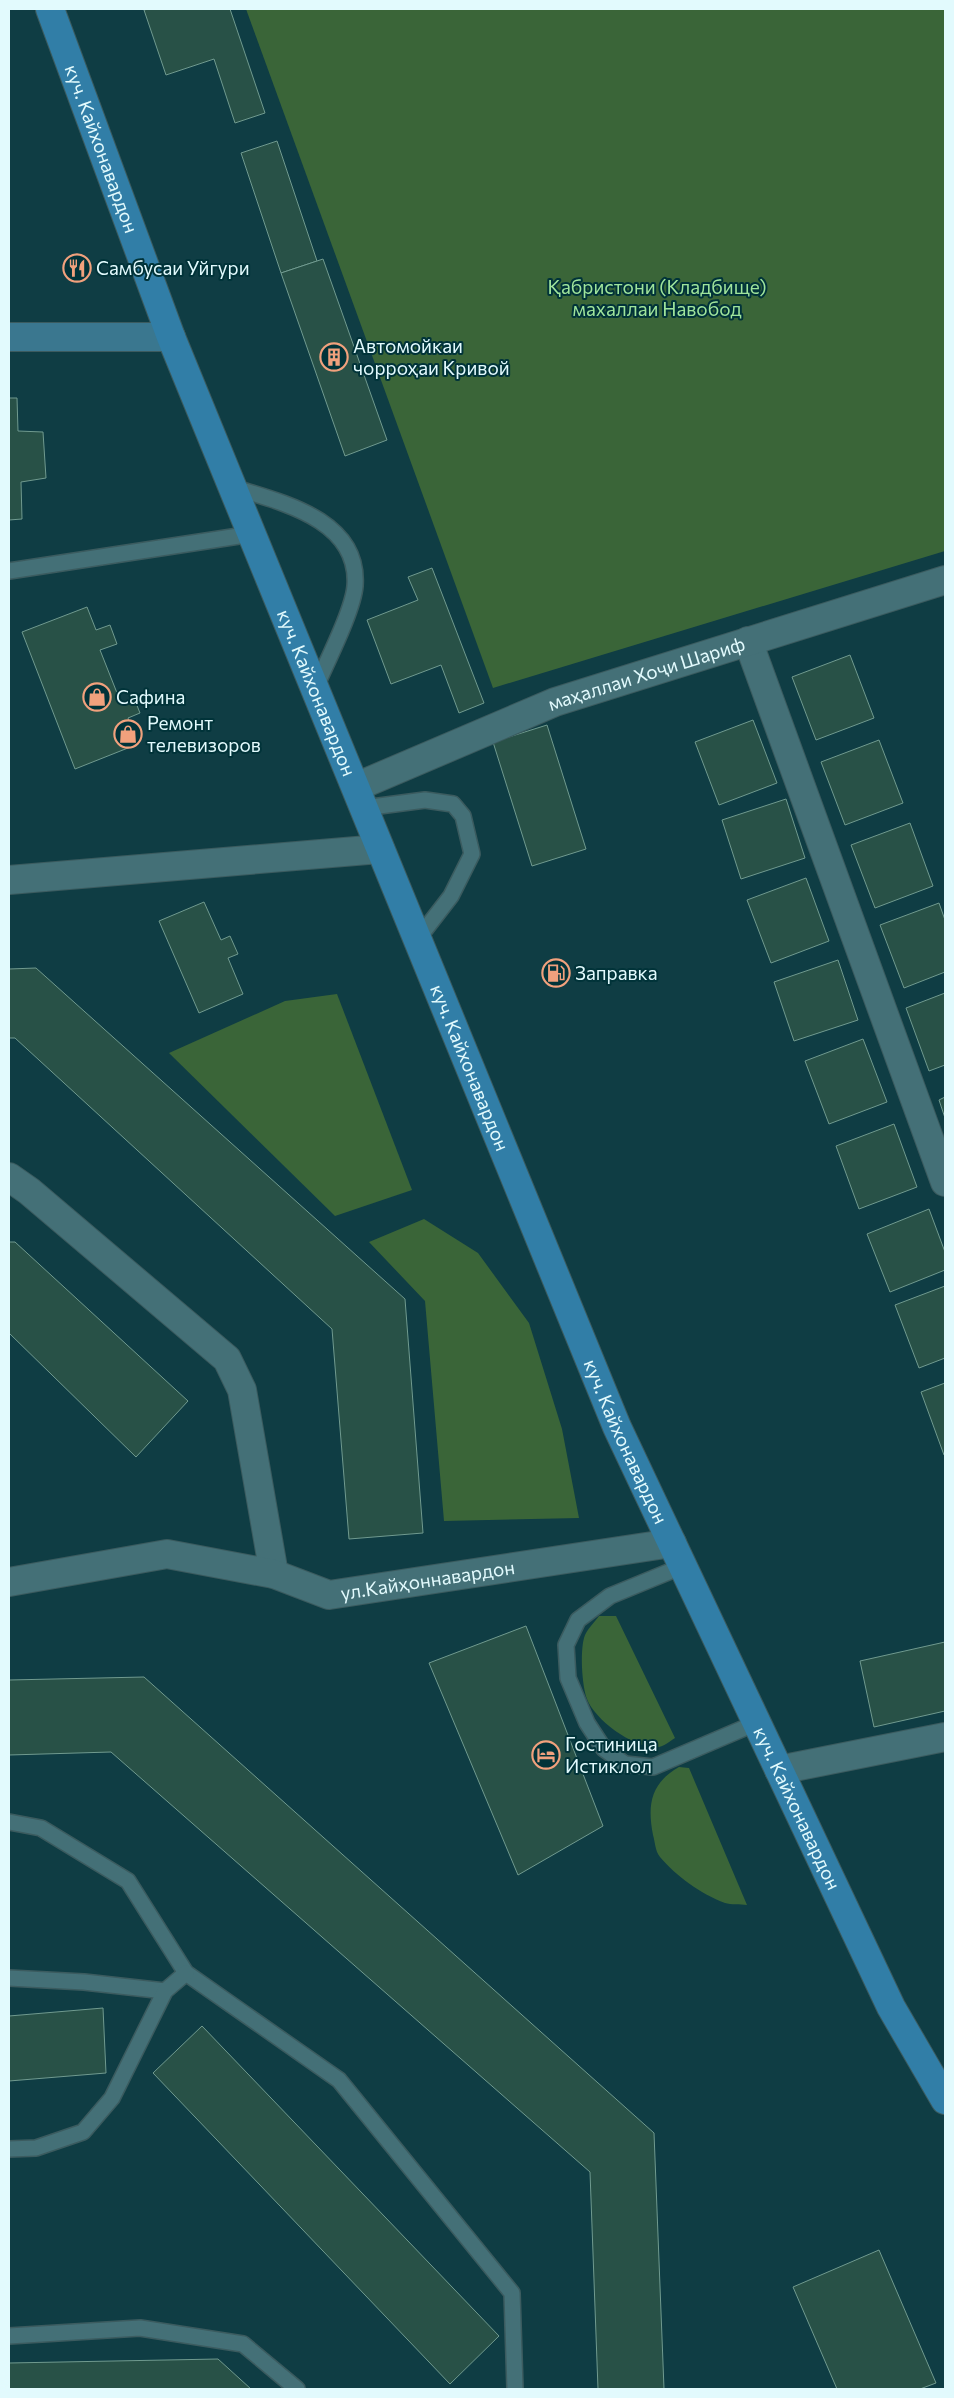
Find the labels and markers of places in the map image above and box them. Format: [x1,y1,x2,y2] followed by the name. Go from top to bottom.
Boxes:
[62,253,92,283] restaurant icon: Самбусаи Уйгури
[96,256,250,279] place label: Самбусаи Уйгури
[353,334,510,379] place label: Автомойкаи чорроҳаи Кривой
[319,342,349,372] building icon: Автомойкаи чорроҳаи Кривой
[82,682,112,712] shop icon: Сафина
[116,685,185,708] place label: Сафина
[147,711,261,756] place label: Ремонт телевизоров
[113,719,143,749] shop icon: Ремонт телевизоров
[541,958,571,988] fuel station icon: Заправка
[575,961,658,984] place label: Заправка
[565,1732,657,1777] place label: Гостиница Истиклол
[531,1740,561,1770] hotel icon: Гостиница Истиклол

